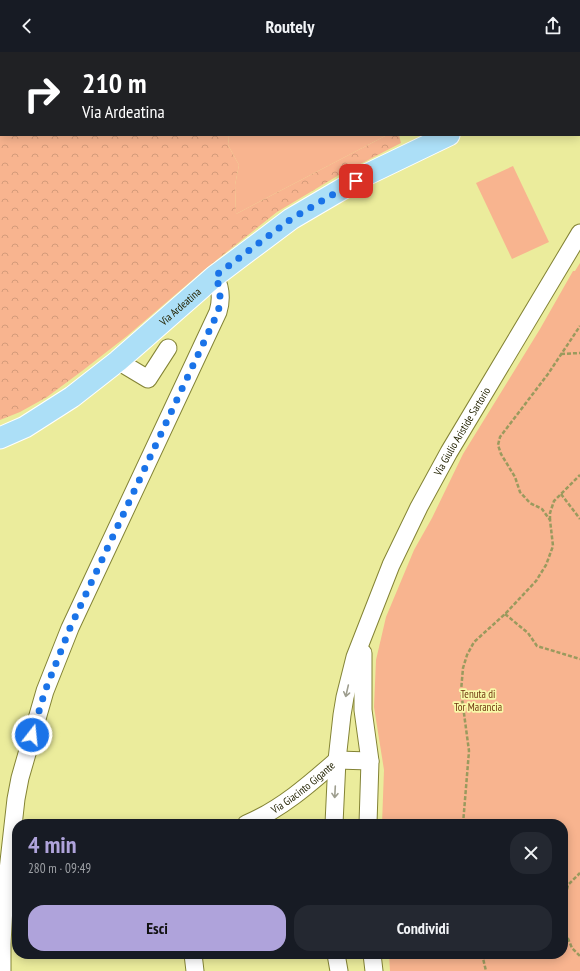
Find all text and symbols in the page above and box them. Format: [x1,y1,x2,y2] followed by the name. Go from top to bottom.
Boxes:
[16,15,38,37] icon: back
[266,15,314,38] text: Routely
[542,15,564,37] icon: share
[82,64,146,101] text: 210 m
[16,68,68,120] icon: right
[82,100,165,123] text: Via Ardeatina
[339,164,373,198] pin
[345,170,367,192] icon: arrive
[156,285,204,329] street label: Via Ardeatina
[430,384,493,479] street label: Via Giulio Aristide Sartorio
[342,684,350,697] one-way arrow
[454,687,502,714] park label: Tenuta di Tor Marancia
[11,714,53,756] position arrow
[268,758,338,817] street label: Via Giacinto Gigante
[331,785,338,798] one-way arrow
[28,829,76,860] text: 4 min
[510,832,552,874] button: close
[28,860,91,877] text: 280 m · 09:49
[28,905,286,951] button: Esci
[294,905,552,951] button: Condividi

